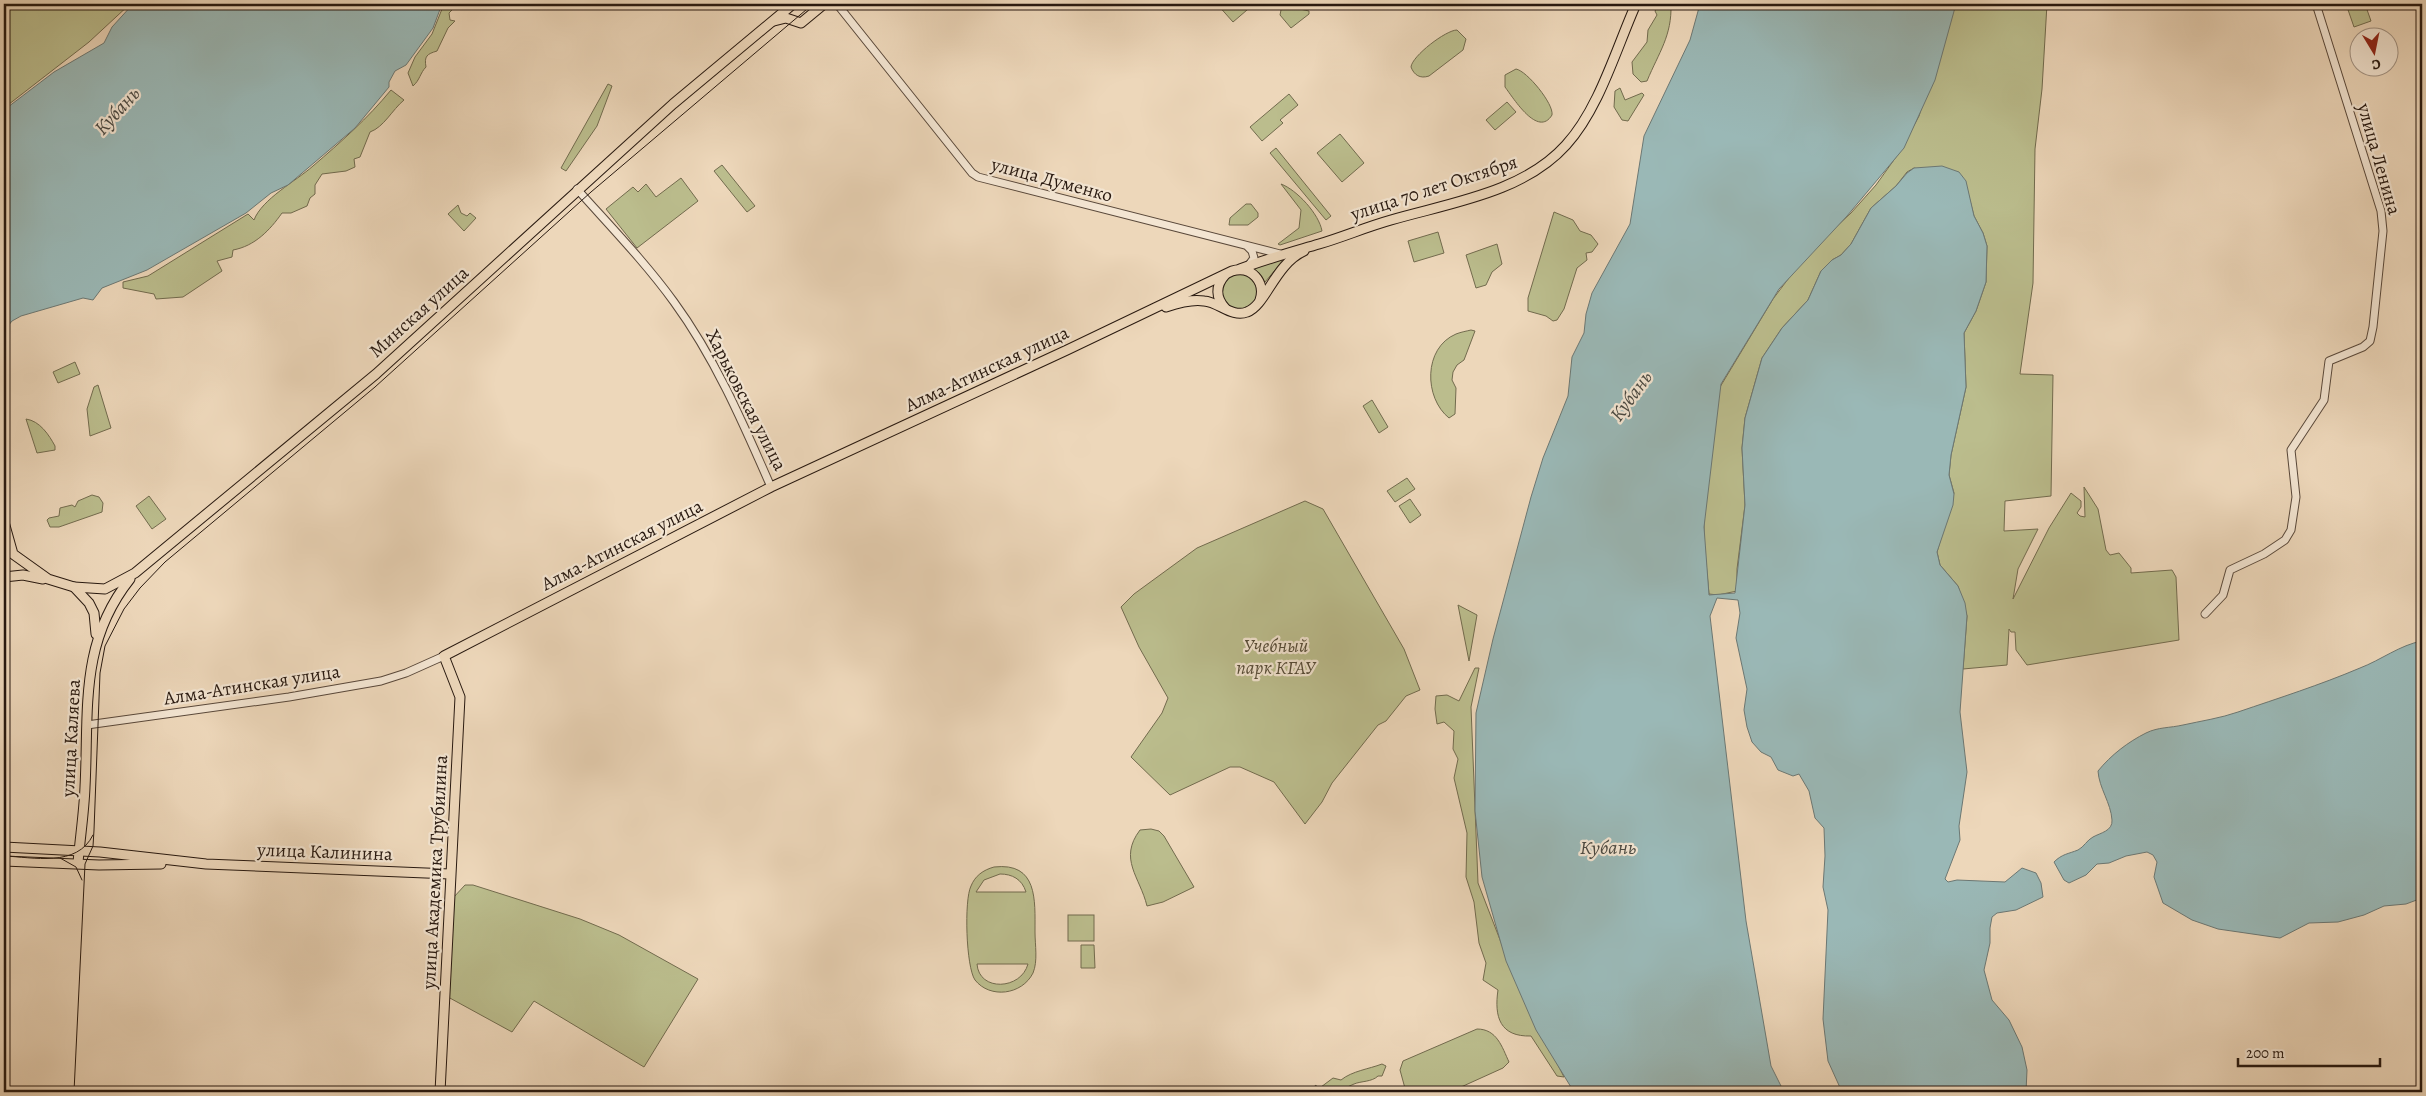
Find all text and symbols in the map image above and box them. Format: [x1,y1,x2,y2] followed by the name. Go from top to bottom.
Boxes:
[2348,28,2398,78] north arrow
[2370,54,2382,74] text: С
[88,81,146,141] water label: Кубань
[2350,99,2407,218] street label: улица Ленина
[1346,149,1521,228] street label: улица 70 лет Октября
[988,151,1116,209] street label: улица Думенко
[363,260,475,364] street label: Минская улица
[900,320,1073,419] street label: Алма-Атинская улица
[699,325,793,475] street label: Харьковская улица
[1603,365,1659,427] water label: Кубань
[536,493,707,597] street label: Алма-Атинская улица
[1236,633,1317,681] park label: Учебный парк КГАУ
[161,658,342,712] street label: Алма-Атинская улица
[55,678,87,799] street label: улица Каляева
[416,754,454,991] street label: улица Академика Трубилина
[1580,834,1636,861] water label: Кубань
[256,837,393,867] street label: улица Калинина
[2238,1036,2381,1068] scale bar
[2246,1043,2285,1063] text: 200 m

